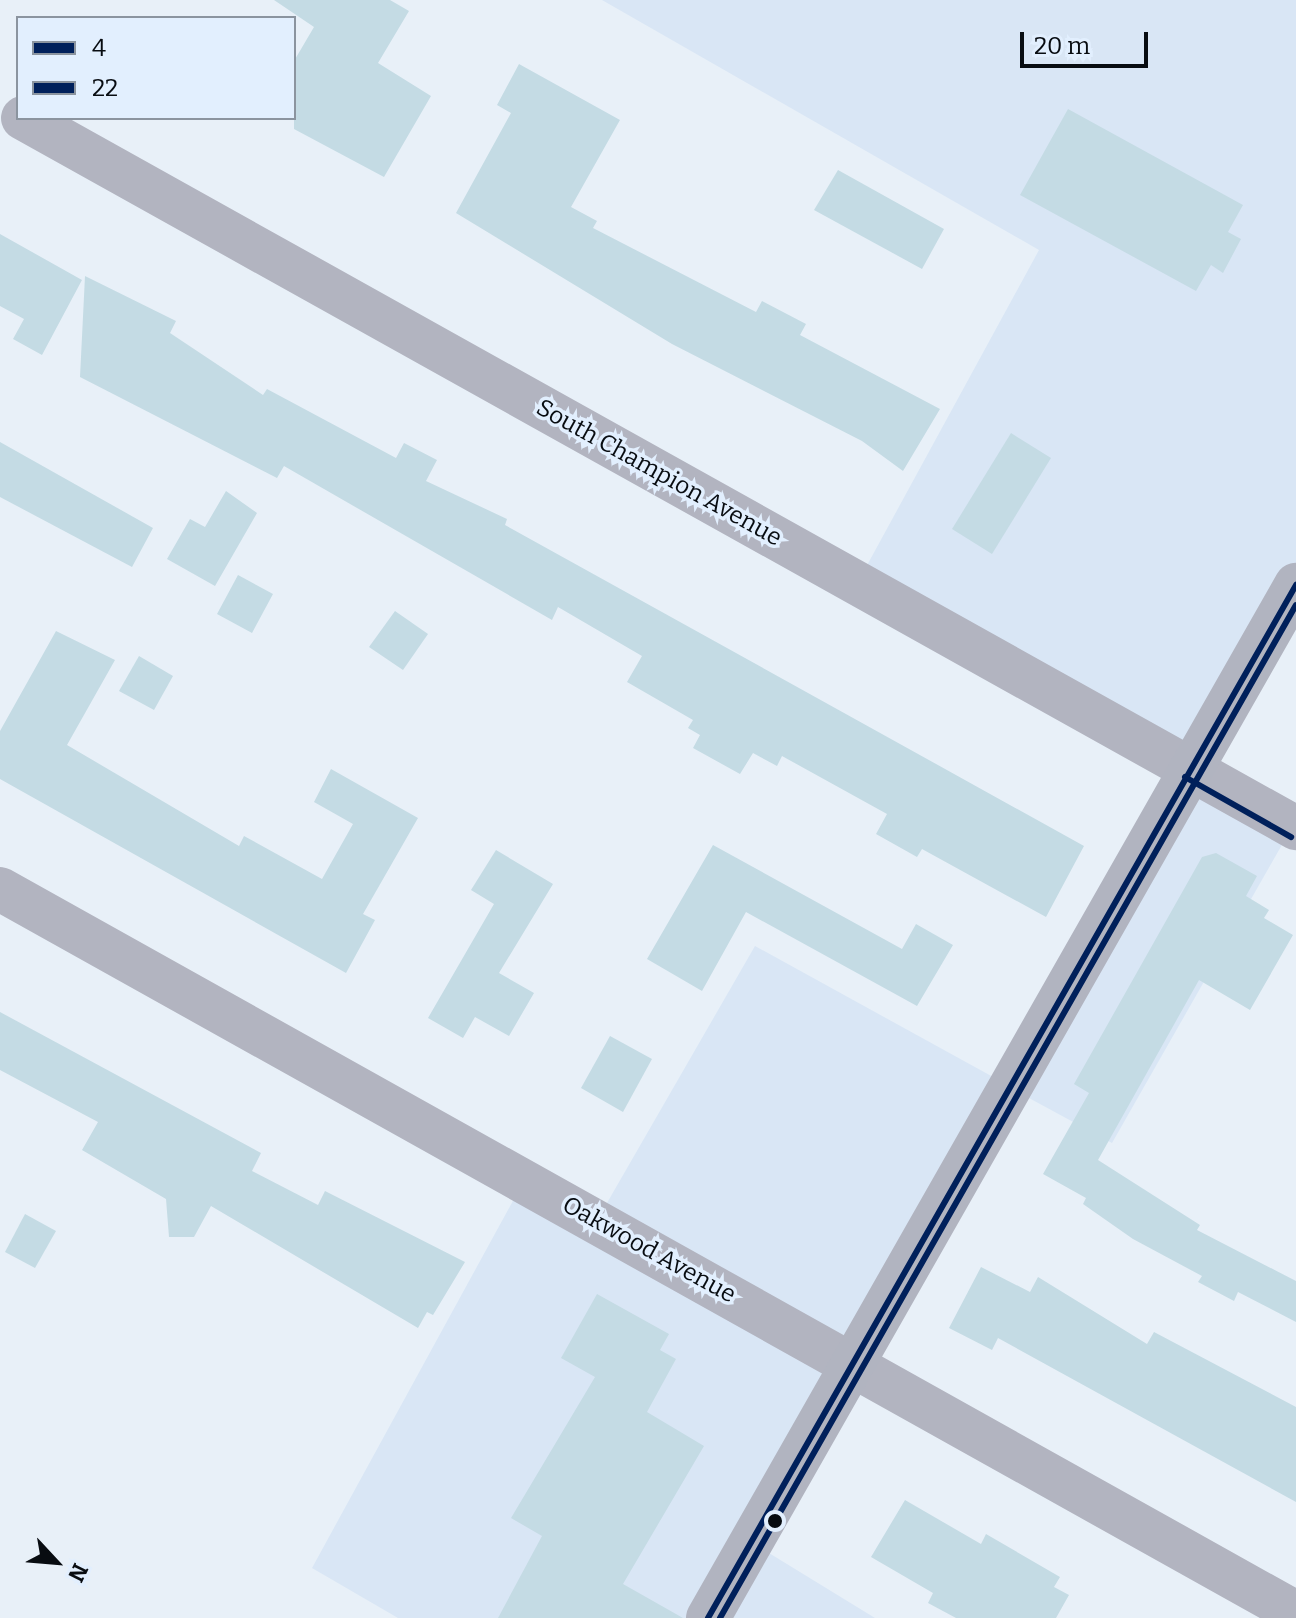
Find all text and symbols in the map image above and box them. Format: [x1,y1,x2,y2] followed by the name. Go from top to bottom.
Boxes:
[16,16,296,120] legend
[1024,16,1152,66] scale bar
[1034,32,1090,60] text: 20 m
[92,34,106,62] text: 4
[92,74,118,102] text: 22
[531,393,787,553] street label: South Champion Avenue
[557,1190,741,1310] street label: Oakwood Avenue
[767,1513,783,1529] unlabelled marker
[16,1522,96,1602] north arrow
[62,1559,94,1586] text: N

